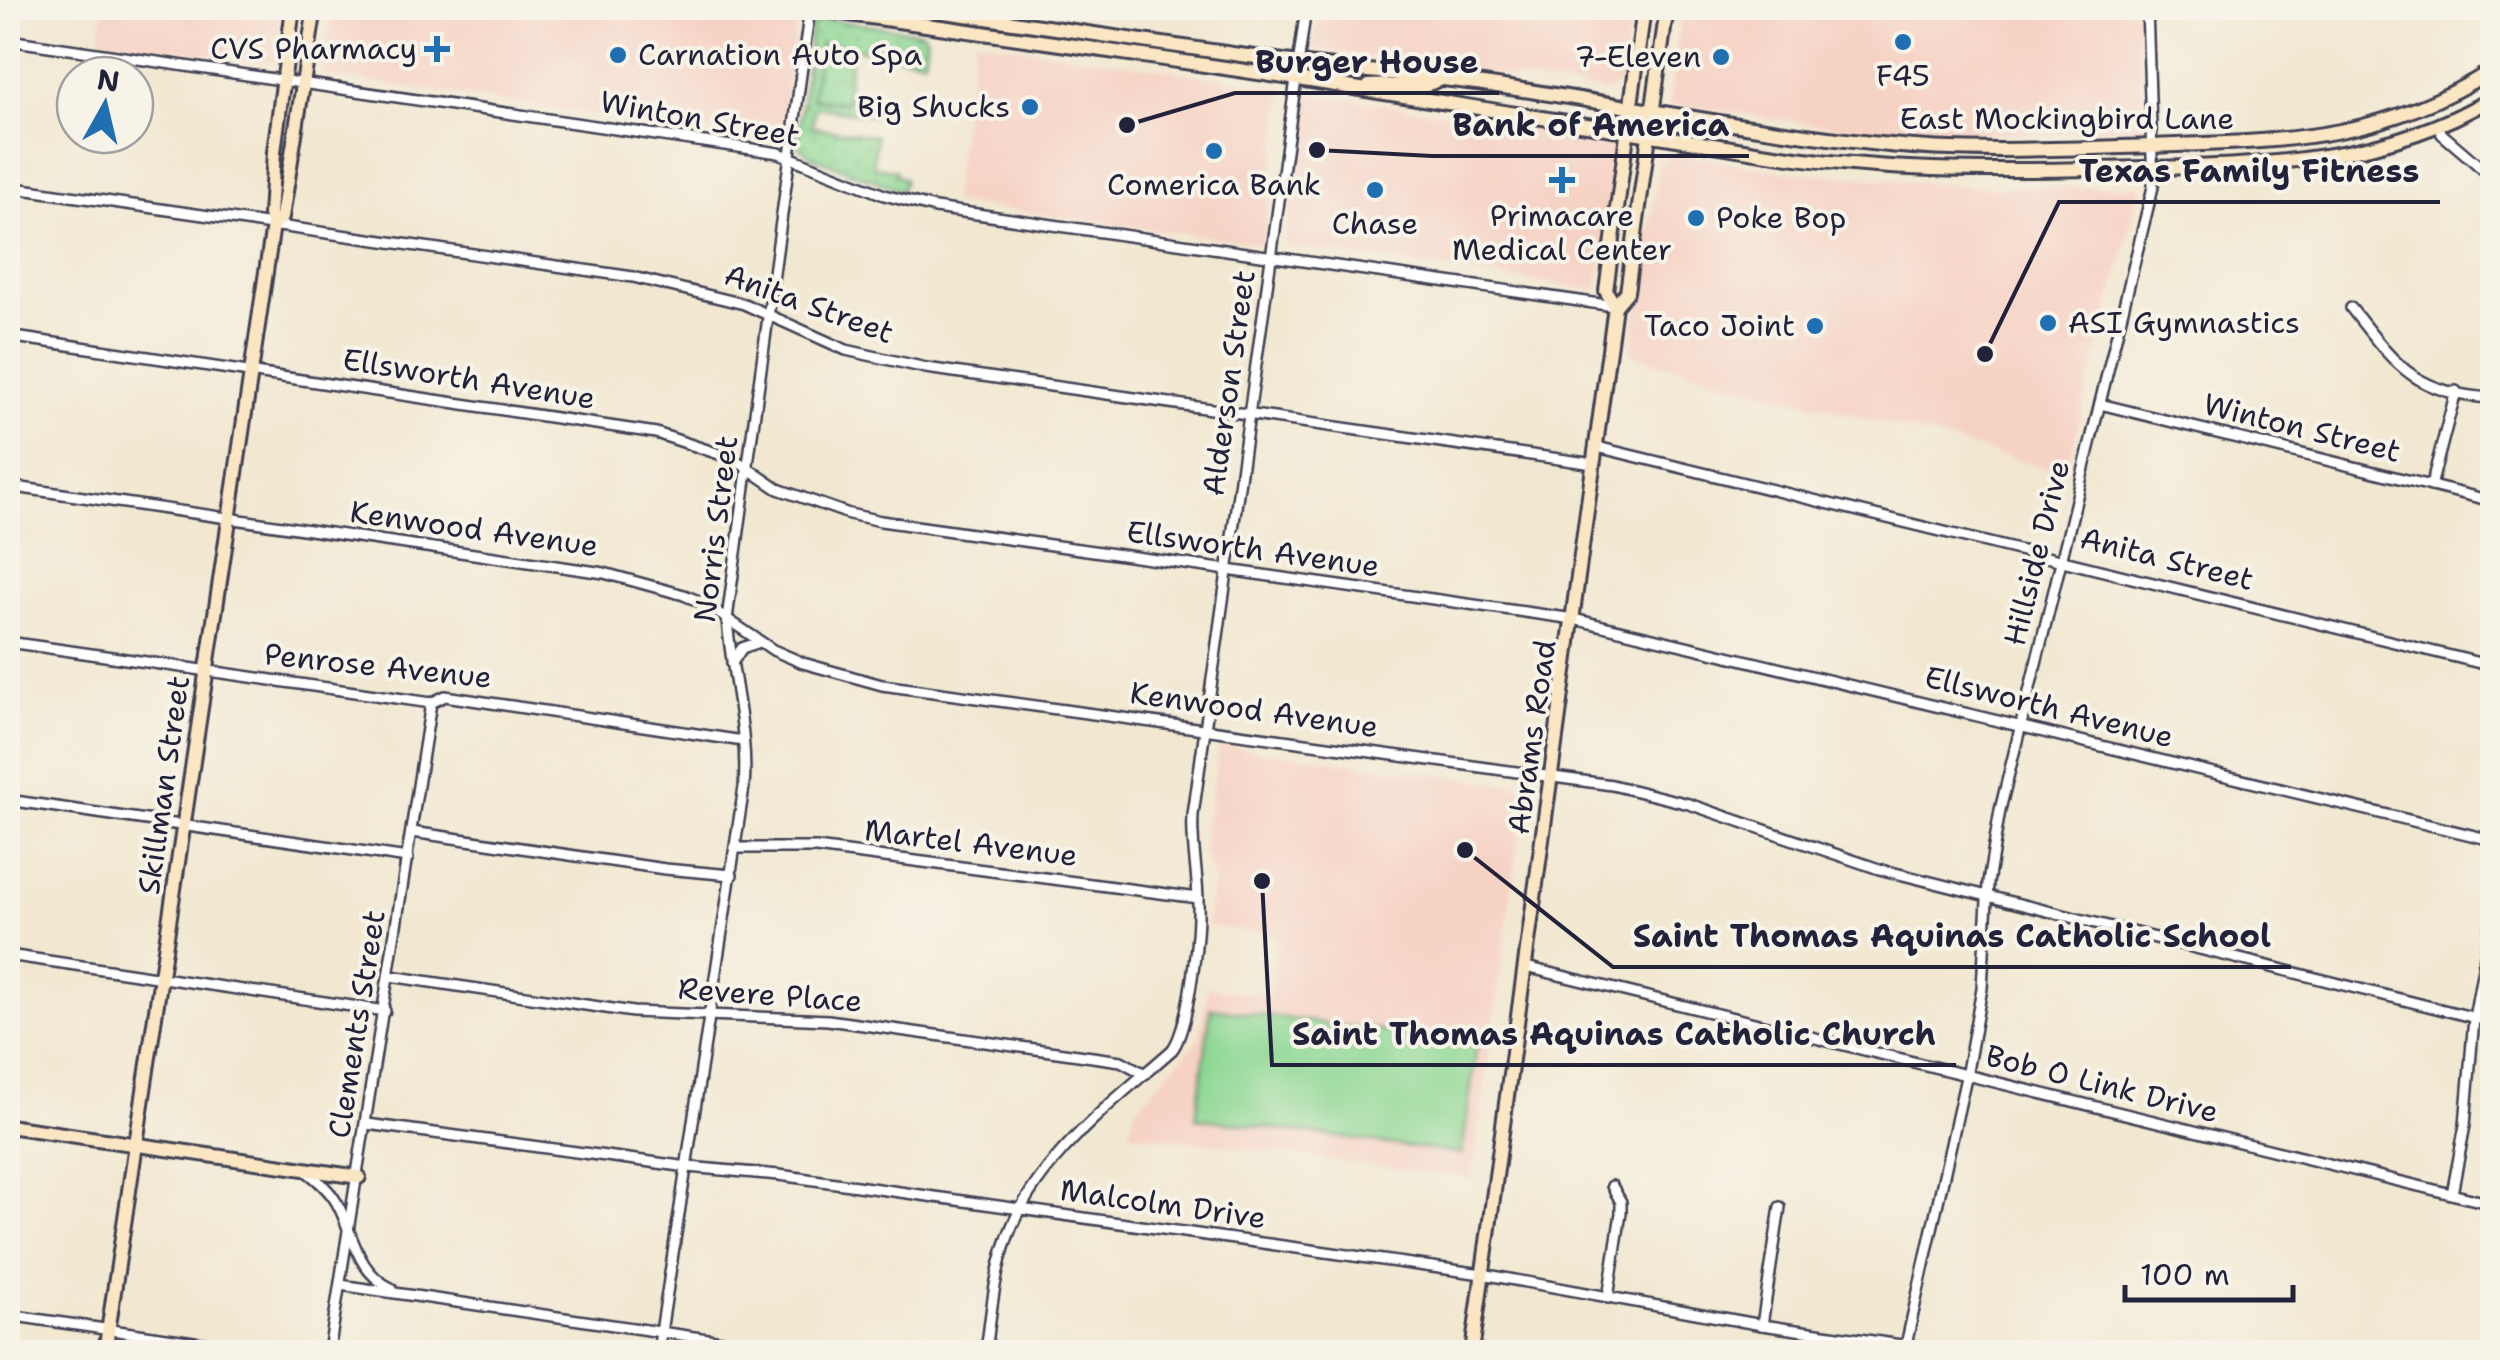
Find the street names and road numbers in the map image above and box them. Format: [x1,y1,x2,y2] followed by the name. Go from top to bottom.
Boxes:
[597,81,803,156] street label: Winton Street
[1900,98,2234,139] street label: East Mockingbird Lane
[719,254,899,353] street label: Anita Street
[1192,267,1265,499] street label: Alderson Street
[340,338,598,419] street label: Ellsworth Avenue
[2199,383,2405,472] street label: Winton Street
[684,433,747,625] street label: Norris Street
[1994,456,2079,650] street label: Hillside Drive
[347,491,601,566] street label: Kenwood Avenue
[1124,510,1382,587] street label: Ellsworth Avenue
[2076,517,2258,600] street label: Anita Street
[262,633,494,698] street label: Penrose Avenue
[1498,637,1565,837] street label: Abrams Road
[1921,656,2178,757] street label: Ellsworth Avenue
[1127,672,1381,747] street label: Kenwood Avenue
[128,673,199,897] street label: Skillman Street
[862,809,1080,876] street label: Martel Avenue
[318,907,395,1141] street label: Clements Street
[677,968,864,1021] street label: Revere Place
[1981,1035,2223,1132] street label: Bob O Link Drive
[1057,1169,1269,1238] street label: Malcolm Drive

